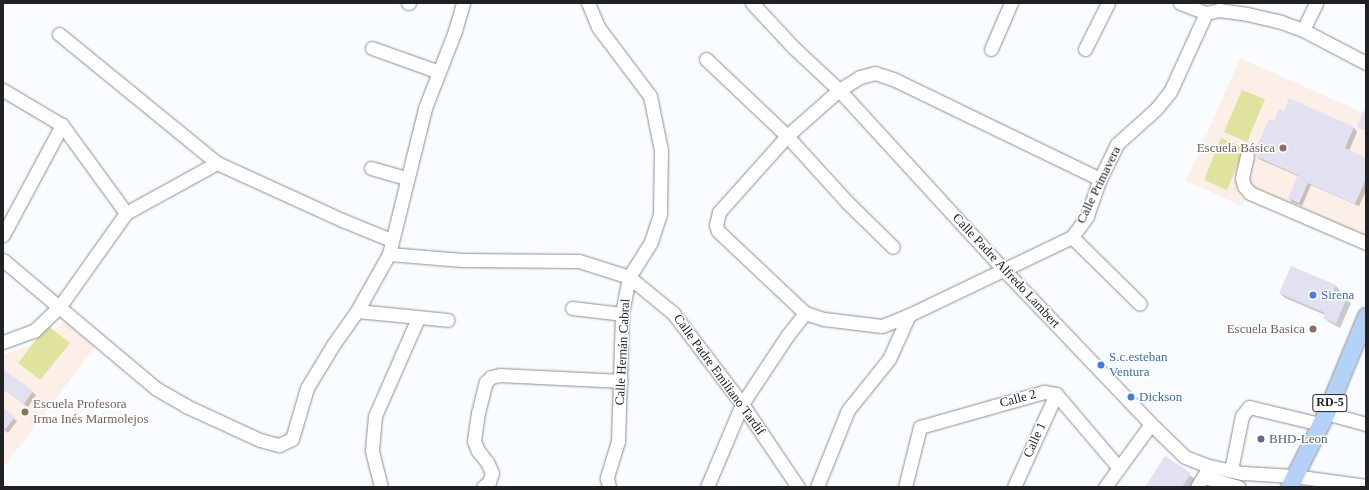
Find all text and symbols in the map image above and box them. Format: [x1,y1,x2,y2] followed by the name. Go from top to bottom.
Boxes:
[1197,140,1275,156] place label: Escuela Básica
[1278,143,1288,153] marker: Escuela Básica
[1074,144,1124,226] street label: Calle Primavera
[949,210,1063,332] street label: Calle Padre Alfredo Lambert
[1321,287,1354,303] place label: Sirena
[1308,290,1318,300] marker: Sirena
[612,298,634,406] street label: Calle Hernán Cabral
[670,311,768,439] street label: Calle Padre Emiliano Tardif
[1227,321,1305,337] place label: Escuela Basica
[1308,324,1318,334] marker: Escuela Basica
[1109,350,1167,381] place label: S.c.esteban Ventura
[1096,360,1106,370] marker: S.c.esteban Ventura
[998,387,1038,411] street label: Calle 2
[1139,389,1182,405] place label: Dickson
[1126,392,1136,402] marker: Dickson
[1312,393,1348,413] road number: RD-5
[33,397,149,428] place label: Escuela Profesora Irma Inés Marmolejos
[20,407,30,417] marker: Escuela Profesora Irma Inés Marmolejos
[1020,420,1050,460] street label: Calle 1
[1269,431,1327,447] place label: BHD-Leon
[1256,434,1266,444] marker: BHD-Leon

